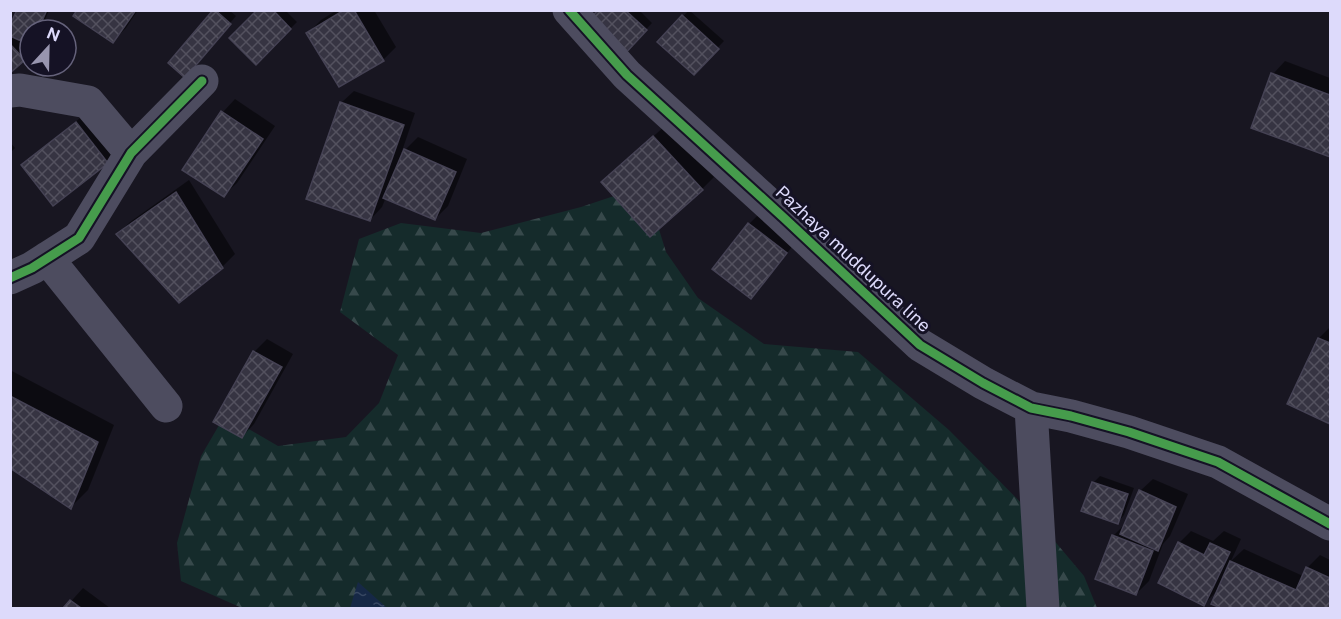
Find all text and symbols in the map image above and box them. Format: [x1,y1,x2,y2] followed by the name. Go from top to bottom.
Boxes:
[18,18,78,78] north arrow
[44,23,63,46] text: N
[771,181,935,336] street label: Pazhaya muddupura line

